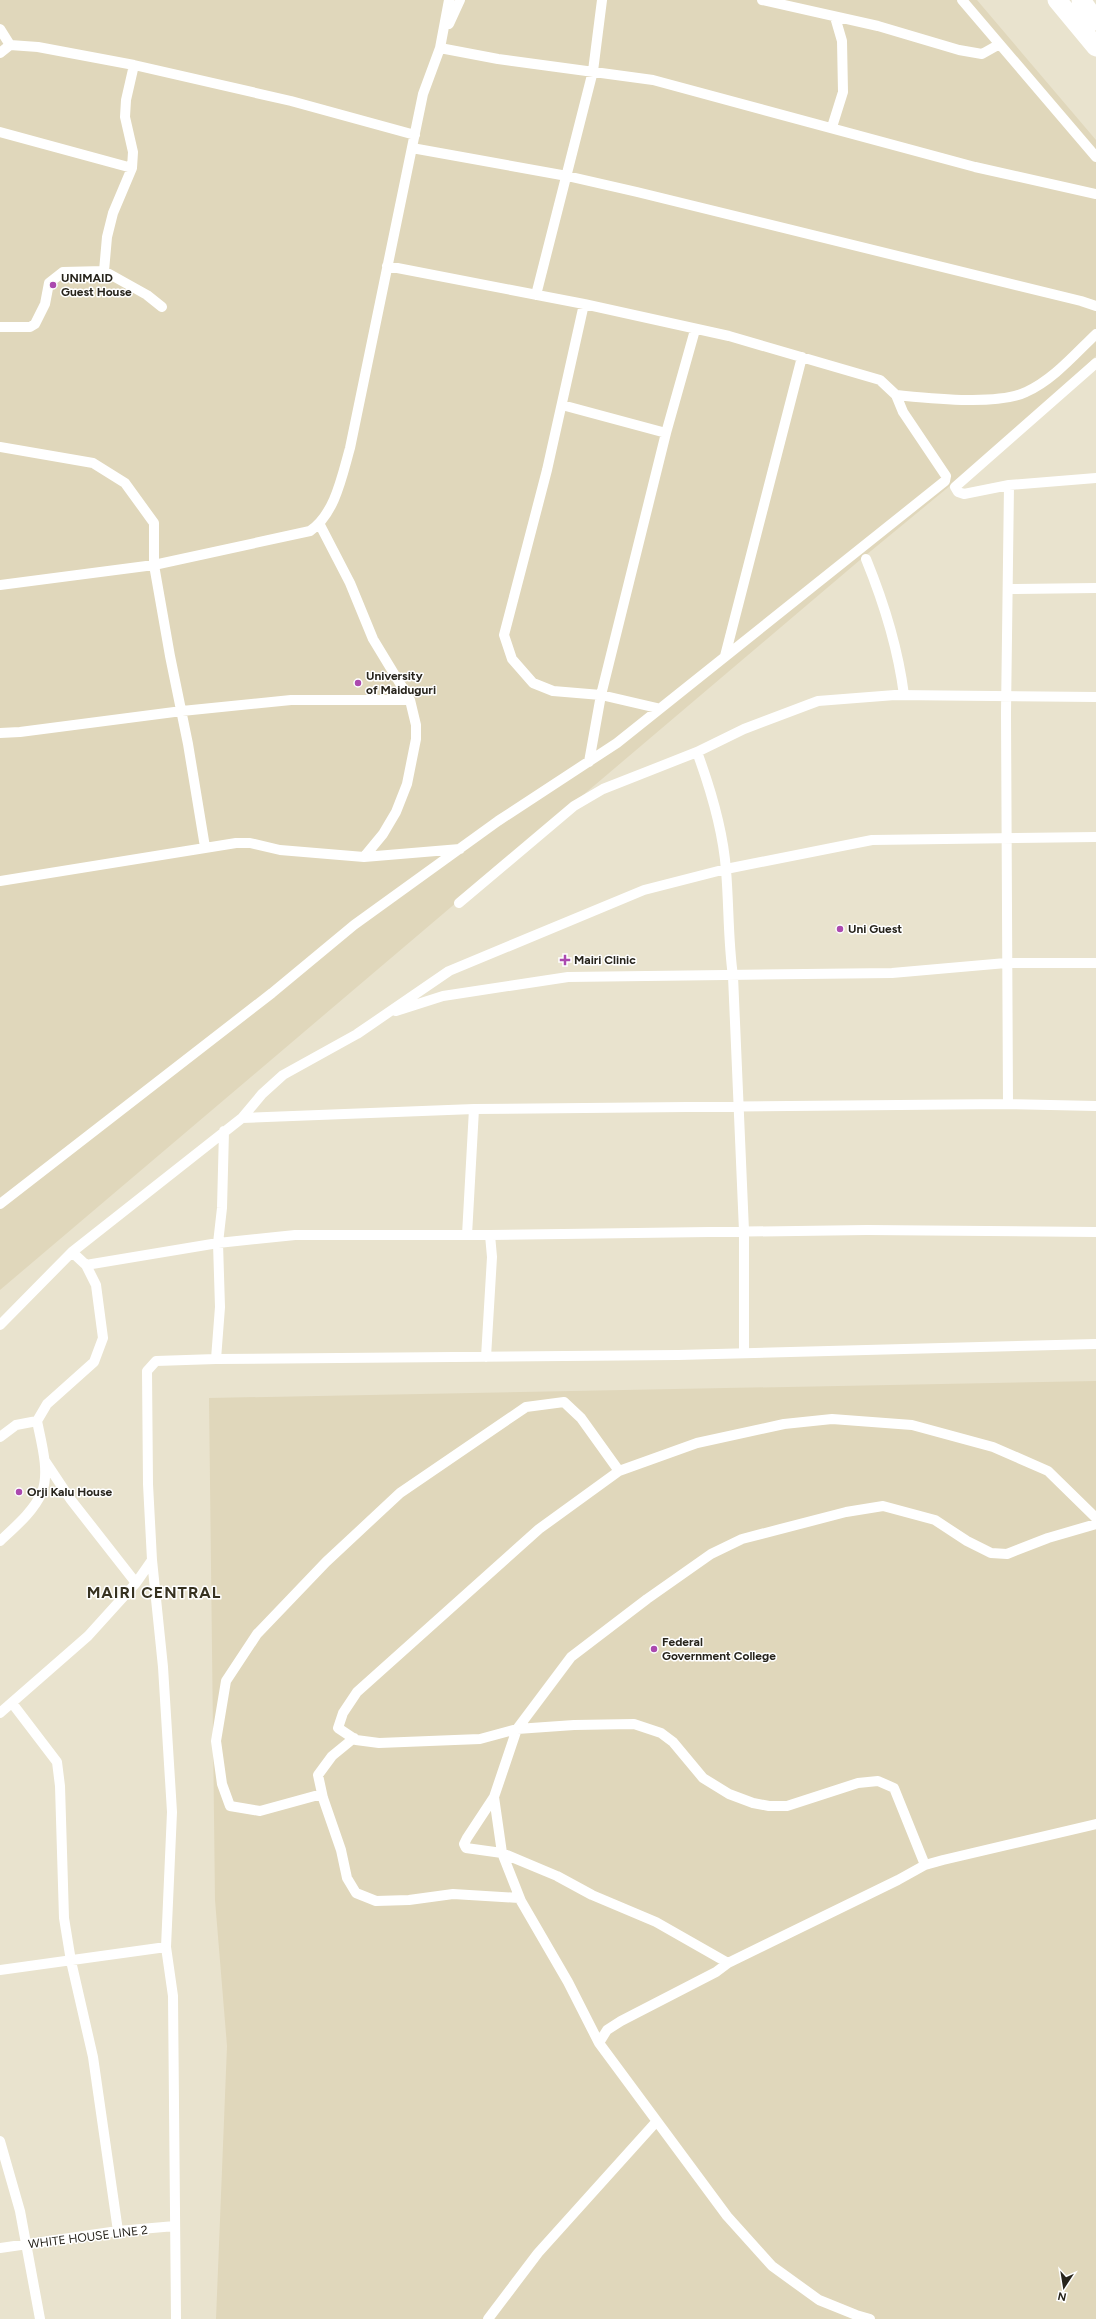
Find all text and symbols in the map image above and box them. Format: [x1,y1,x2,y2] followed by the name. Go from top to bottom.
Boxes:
[61,271,132,299] place label: UNIMAID Guest House
[48,280,58,290] marker: UNIMAID Guest House
[366,669,436,697] place label: University of Maiduguri
[353,678,363,688] marker: University of Maiduguri
[848,922,902,936] place label: Uni Guest
[835,924,845,934] marker: Uni Guest
[574,953,636,967] place label: Mairi Clinic
[559,954,571,966] marker: Mairi Clinic
[27,1485,113,1499] place label: Orji Kalu House
[14,1487,24,1497] marker: Orji Kalu House
[87,1583,221,1602] district label: MAIRI CENTRAL
[662,1635,776,1663] place label: Federal Government College
[649,1644,659,1654] marker: Federal Government College
[27,2223,149,2251] street label: WHITE HOUSE LINE 2
[1044,2267,1084,2307] north arrow
[1057,2289,1068,2304] text: N

